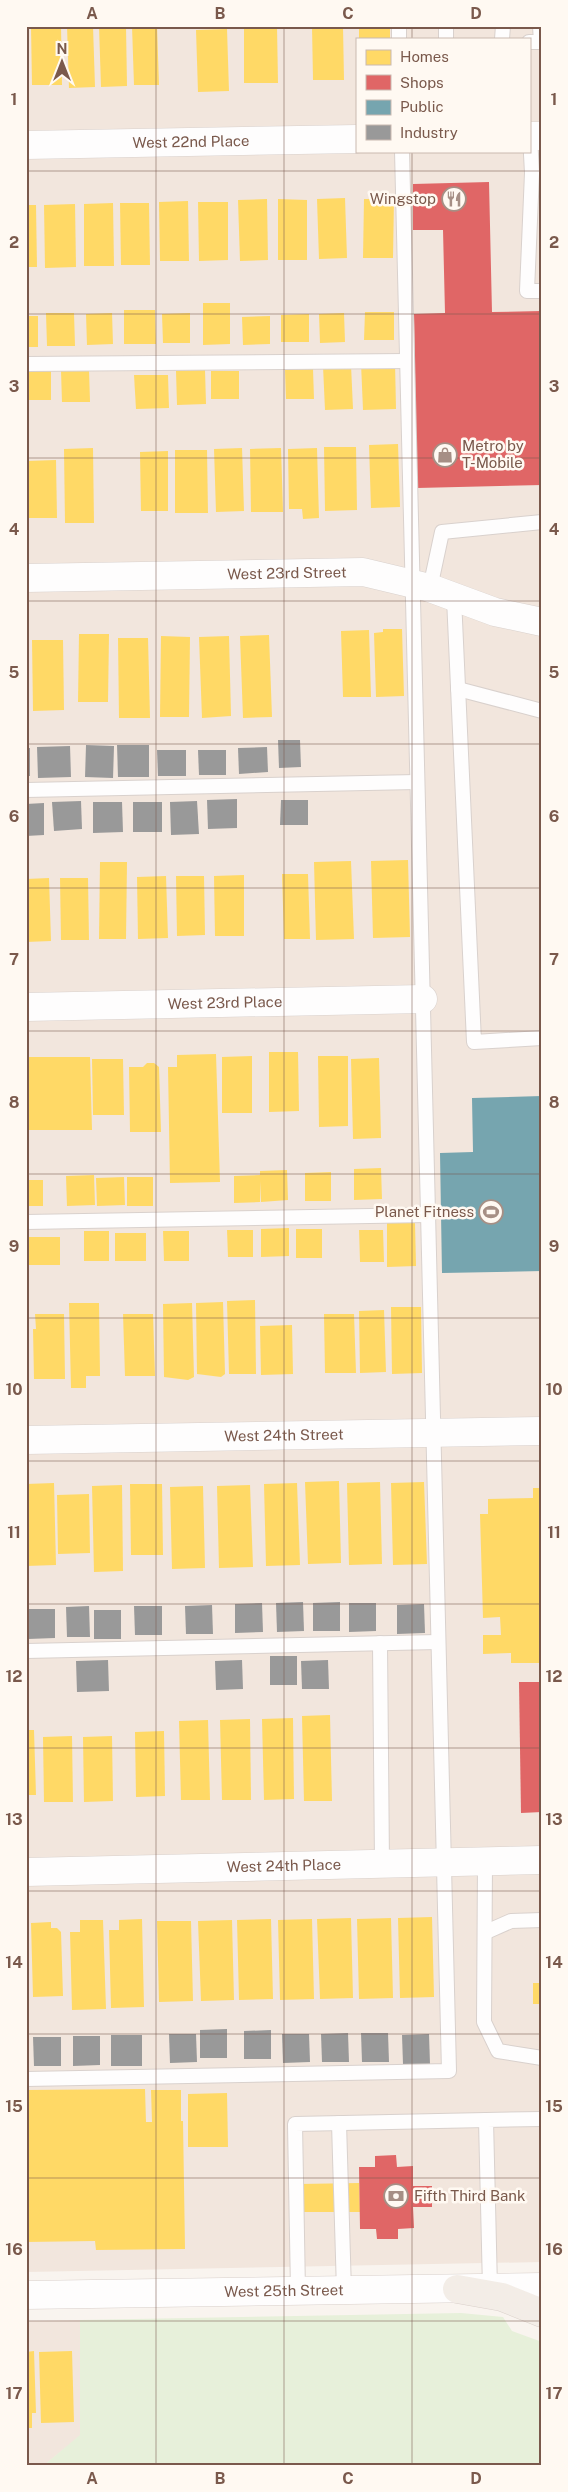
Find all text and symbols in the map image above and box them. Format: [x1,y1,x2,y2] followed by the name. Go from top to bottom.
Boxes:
[86,4,98,23] text: A
[215,4,226,23] text: B
[342,4,354,23] text: C
[470,4,482,23] text: D
[38,38,88,88] north arrow
[356,38,530,152] legend
[57,41,67,57] text: N
[400,48,449,65] text: Homes
[400,74,444,91] text: Shops
[11,90,17,109] text: 1
[551,90,557,109] text: 1
[400,98,444,115] text: Public
[400,124,458,141] text: Industry
[132,132,250,151] street label: West 22nd Place
[441,186,467,212] restaurant icon: Wingstop
[370,190,436,207] place label: Wingstop
[9,233,19,252] text: 2
[549,233,559,252] text: 2
[9,377,19,396] text: 3
[549,377,559,396] text: 3
[462,437,524,471] place label: Metro by T-Mobile
[432,442,458,468] shop icon: Metro by T-Mobile
[9,520,20,539] text: 4
[549,520,560,539] text: 4
[227,563,347,582] street label: West 23rd Street
[9,663,20,682] text: 5
[549,663,560,682] text: 5
[9,807,19,826] text: 6
[549,807,559,826] text: 6
[9,950,19,969] text: 7
[549,950,559,969] text: 7
[167,993,282,1012] street label: West 23rd Place
[9,1093,20,1112] text: 8
[549,1093,560,1112] text: 8
[478,1199,504,1225] sports icon: Planet Fitness
[375,1203,474,1220] place label: Planet Fitness
[9,1237,19,1256] text: 9
[549,1237,559,1256] text: 9
[5,1380,23,1399] text: 10
[545,1380,563,1399] text: 10
[224,1425,344,1445] street label: West 24th Street
[7,1523,21,1542] text: 11
[547,1523,561,1542] text: 11
[5,1667,23,1686] text: 12
[545,1667,563,1686] text: 12
[5,1810,23,1829] text: 13
[545,1810,563,1829] text: 13
[226,1856,341,1875] street label: West 24th Place
[5,1953,23,1972] text: 14
[545,1953,563,1972] text: 14
[5,2097,23,2116] text: 15
[545,2097,563,2116] text: 15
[383,2183,409,2209] bank icon: Fifth Third Bank
[414,2187,525,2204] place label: Fifth Third Bank
[5,2240,23,2259] text: 16
[545,2240,563,2259] text: 16
[224,2281,344,2300] street label: West 25th Street
[6,2384,22,2403] text: 17
[546,2384,562,2403] text: 17
[86,2469,98,2488] text: A
[215,2469,226,2488] text: B
[342,2469,354,2488] text: C
[470,2469,482,2488] text: D

